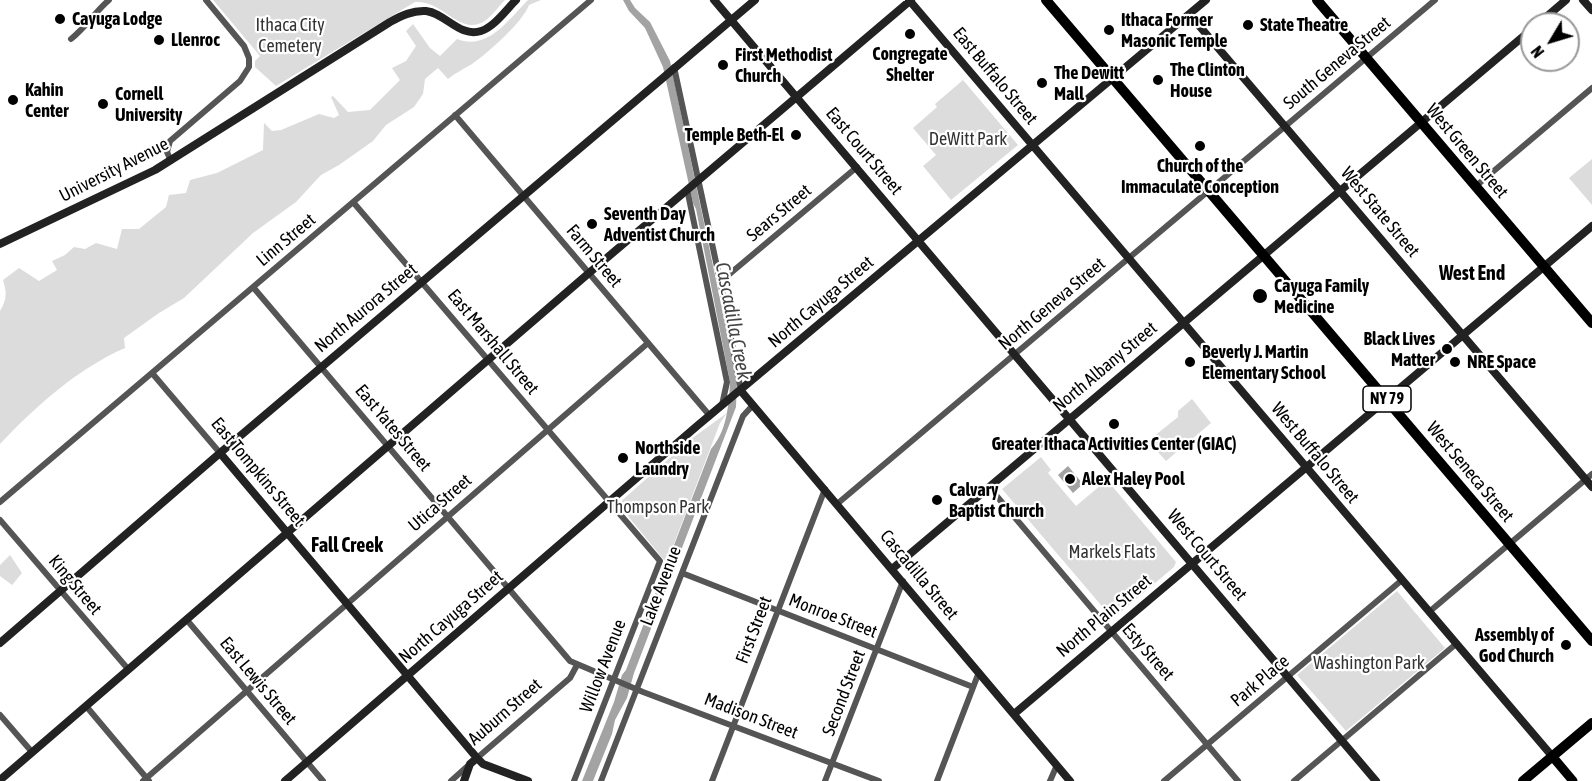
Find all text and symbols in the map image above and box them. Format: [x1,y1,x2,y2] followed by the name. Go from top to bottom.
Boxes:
[72,8,162,30] place label: Cayuga Lodge
[1121,9,1227,52] place label: Ithaca Former Masonic Temple
[53,12,67,26] marker: Cayuga Lodge
[1279,12,1395,114] street label: South Geneva Street
[1520,12,1580,72] north arrow
[255,14,325,57] park label: Ithaca City Cemetery
[1260,14,1348,36] place label: State Theatre
[1241,18,1255,32] marker: State Theatre
[948,23,1042,129] street label: East Buffalo Street
[1102,23,1116,37] marker: Ithaca Former Masonic Temple
[903,27,917,41] marker: Congregate Shelter
[171,29,220,51] place label: Llenroc
[152,33,166,47] marker: Llenroc
[872,43,948,86] place label: Congregate Shelter
[1527,43,1547,61] text: N
[735,44,833,86] place label: First Methodist Church
[716,58,730,72] marker: First Methodist Church
[1170,59,1245,101] place label: The Clinton House
[1054,62,1124,104] place label: The Dewitt Mall
[1151,73,1165,87] marker: The Clinton House
[1035,76,1049,90] marker: The Dewitt Mall
[25,79,68,122] place label: Kahin Center
[115,83,182,125] place label: Cornell University
[6,93,20,107] marker: Kahin Center
[96,97,110,111] marker: Cornell University
[1421,99,1513,203] street label: West Green Street
[821,103,907,199] street label: East Court Street
[685,124,784,146] place label: Temple Beth-El
[789,128,803,142] marker: Temple Beth-El
[929,128,1007,150] park label: DeWitt Park
[56,133,172,207] street label: University Avenue
[1193,139,1207,153] marker: Church of the Immaculate Conception
[1121,155,1279,198] place label: Church of the Immaculate Conception
[1336,163,1424,261] street label: West State Street
[742,180,816,246] street label: Sears Street
[604,203,715,246] place label: Seventh Day Adventist Church
[252,209,320,271] street label: Linn Street
[585,217,599,231] marker: Seventh Day Adventist Church
[561,220,627,292] street label: Farm Street
[764,252,878,352] street label: North Cayuga Street
[994,253,1110,355] street label: North Geneva Street
[310,259,422,357] street label: North Aurora Street
[710,260,756,382] water label: Cascadilla Creek
[1439,262,1505,286] district label: West End
[1274,275,1369,318] place label: Cayuga Family Medicine
[443,285,543,399] street label: East Marshall Street
[1251,287,1269,305] marker: Cayuga Family Medicine
[1049,317,1161,417] street label: North Albany Street
[1363,328,1435,370] place label: Black Lives Matter
[1202,341,1326,384] place label: Beverly J. Martin Elementary School
[1440,342,1454,356] marker: Black Lives Matter
[1467,351,1536,373] place label: NRE Space
[1183,355,1197,369] marker: Beverly J. Martin Elementary School
[1448,355,1462,369] marker: NRE Space
[350,380,436,476] street label: East Yates Street
[1363,386,1411,412] road number: NY 79
[1267,398,1363,508] street label: West Buffalo Street
[206,413,310,531] street label: East Tompkins Street
[1107,417,1121,431] marker: Greater Ithaca Activities Center (GIAC)
[1422,417,1518,527] street label: West Seneca Street
[991,433,1237,455] place label: Greater Ithaca Activities Center (GIAC)
[635,437,700,480] place label: Northside Laundry
[616,451,630,465] marker: Northside Laundry
[1082,468,1185,490] place label: Alex Haley Pool
[404,470,476,536] street label: Utica Street
[1063,472,1077,486] marker: Alex Haley Pool
[949,479,1044,522] place label: Calvary Baptist Church
[930,493,944,507] marker: Calvary Baptist Church
[607,496,709,518] park label: Thompson Park
[1163,505,1251,605] street label: West Court Street
[875,526,963,624] street label: Cascadilla Street
[311,534,383,558] district label: Fall Creek
[1069,541,1155,563] park label: Markels Flats
[636,543,686,629] street label: Lake Avenue
[44,551,106,619] street label: King Street
[395,566,507,668] street label: North Cayuga Street
[1052,570,1156,662] street label: North Plain Street
[786,589,880,643] street label: Monroe Street
[731,593,777,667] street label: First Street
[575,616,631,716] street label: Willow Avenue
[1117,619,1179,685] street label: Esty Street
[1475,624,1554,666] place label: Assembly of God Church
[215,633,301,729] street label: East Lewis Street
[1559,638,1573,652] marker: Assembly of God Church
[818,647,870,739] street label: Second Street
[1227,650,1293,712] street label: Park Place
[1313,652,1425,674] park label: Washington Park
[464,674,546,750] street label: Auburn Street
[701,688,801,744] street label: Madison Street

